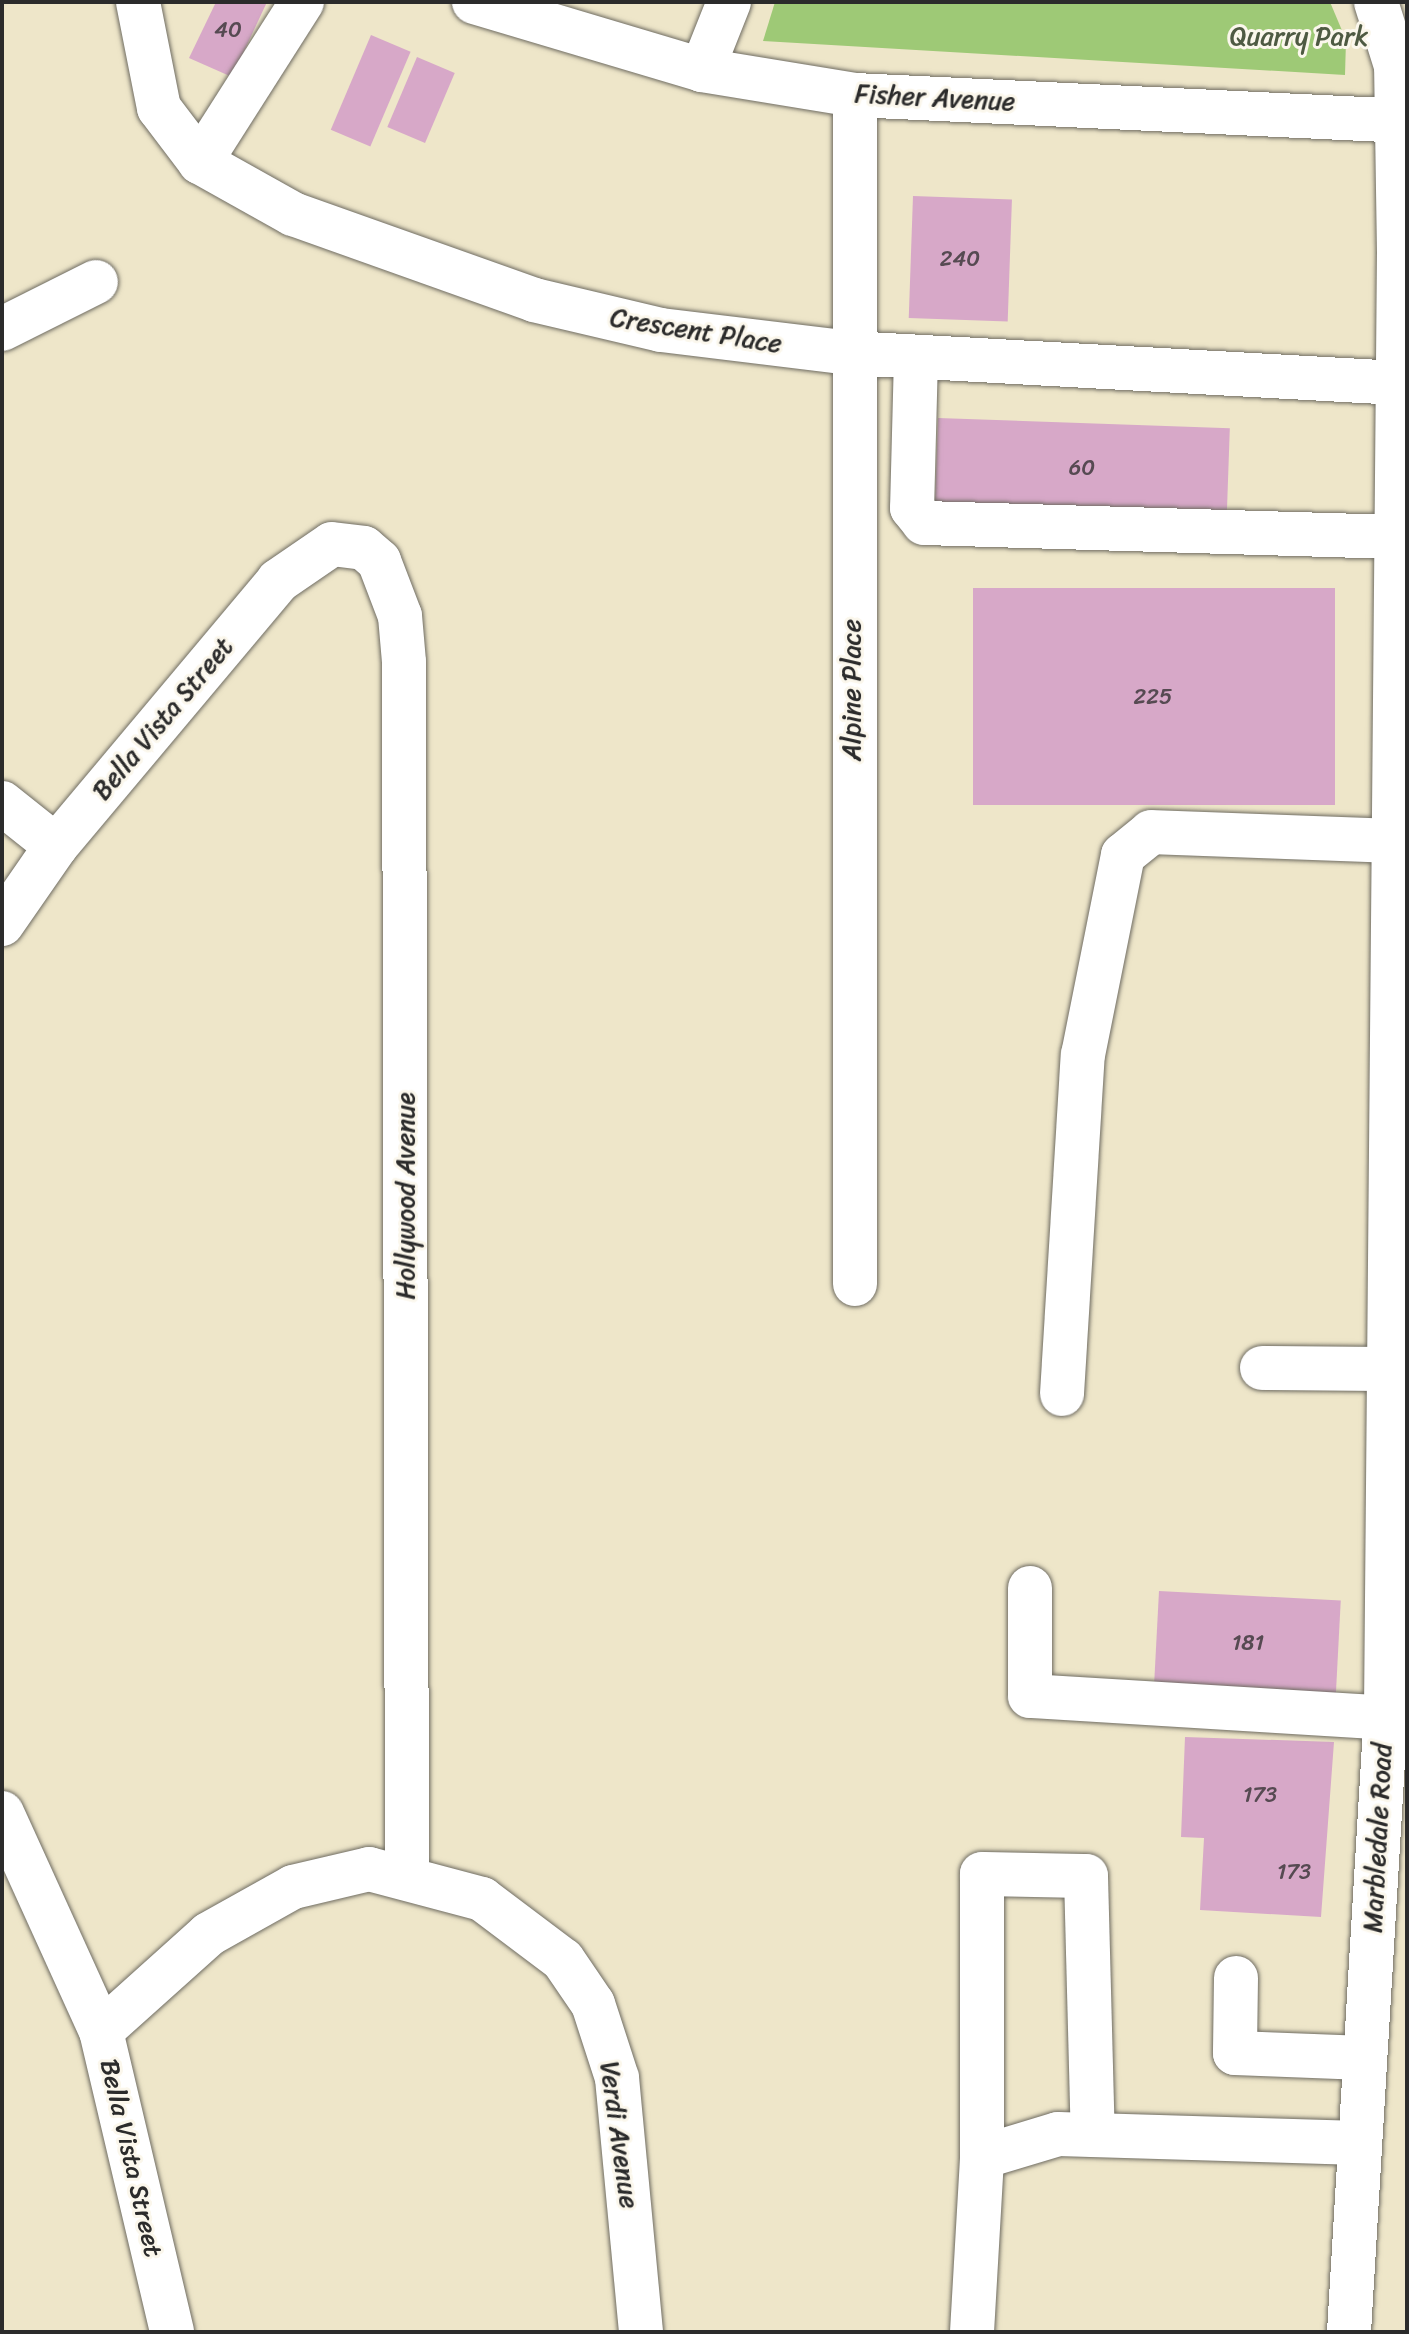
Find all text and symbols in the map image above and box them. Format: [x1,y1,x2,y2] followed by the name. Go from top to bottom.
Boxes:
[214,17,242,43] house number: 40
[1230,21,1368,53] park label: Quarry Park
[854,78,1016,118] street label: Fisher Avenue
[940,246,980,272] house number: 240
[608,302,784,360] street label: Crescent Place
[1069,455,1095,481] house number: 60
[836,619,868,761] street label: Alpine Place
[85,630,241,808] street label: Bella Vista Street
[1134,684,1172,710] house number: 225
[390,1092,422,1300] street label: Hollywood Avenue
[1232,1630,1264,1656] house number: 181
[1357,1743,1399,1933] street label: Marbledale Road
[1243,1782,1277,1808] house number: 173
[1277,1859,1311,1885] house number: 173
[93,2054,169,2262] street label: Bella Vista Street
[593,2060,645,2210] street label: Verdi Avenue

